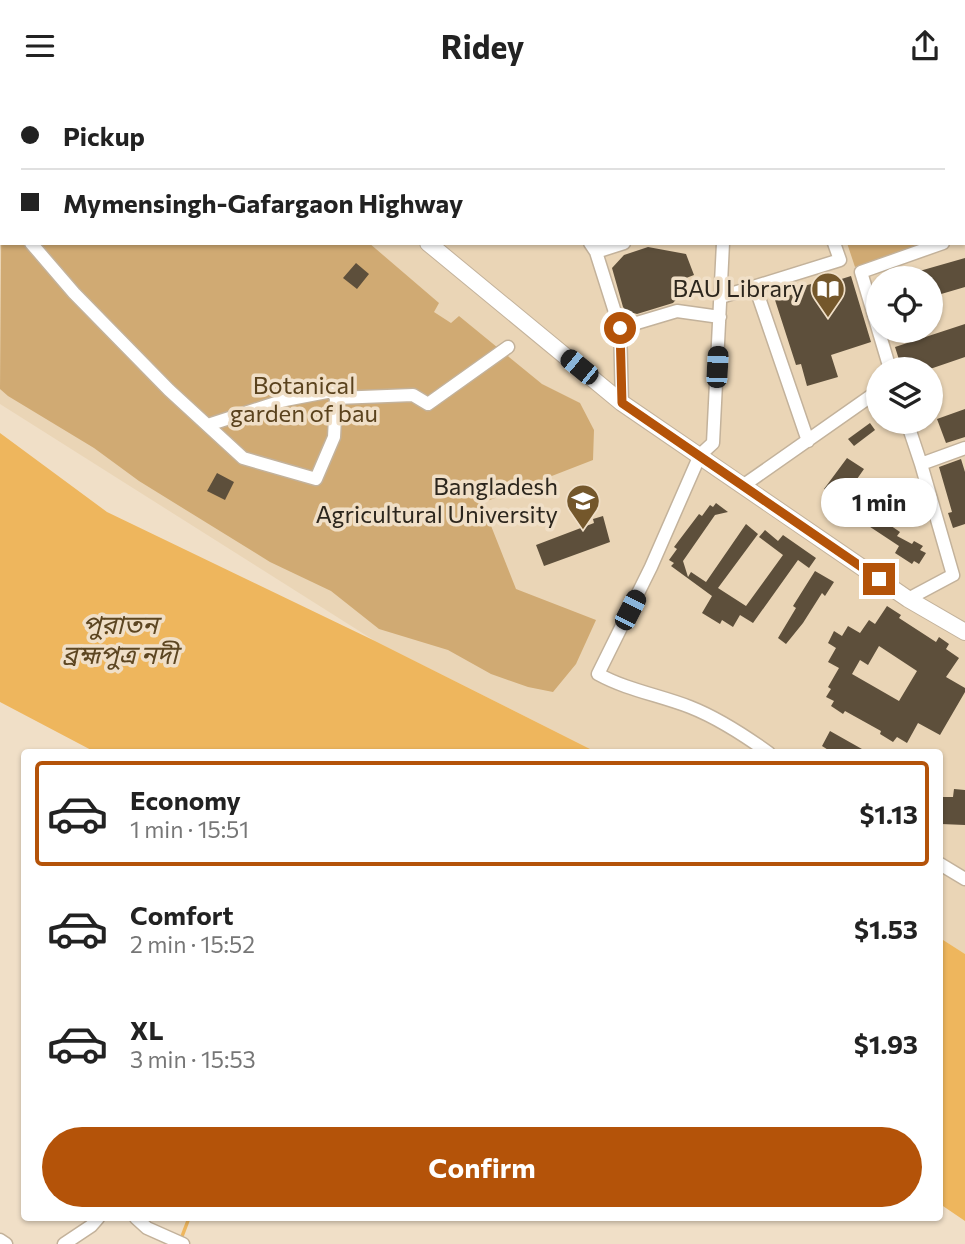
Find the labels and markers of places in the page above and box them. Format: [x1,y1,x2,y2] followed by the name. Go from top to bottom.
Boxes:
[809,270,847,319] library icon: BAU Library
[673,273,804,302] place label: BAU Library
[315,471,558,528] place label: Bangladesh Agricultural University
[564,482,602,531] school or university icon: Bangladesh Agricultural University

